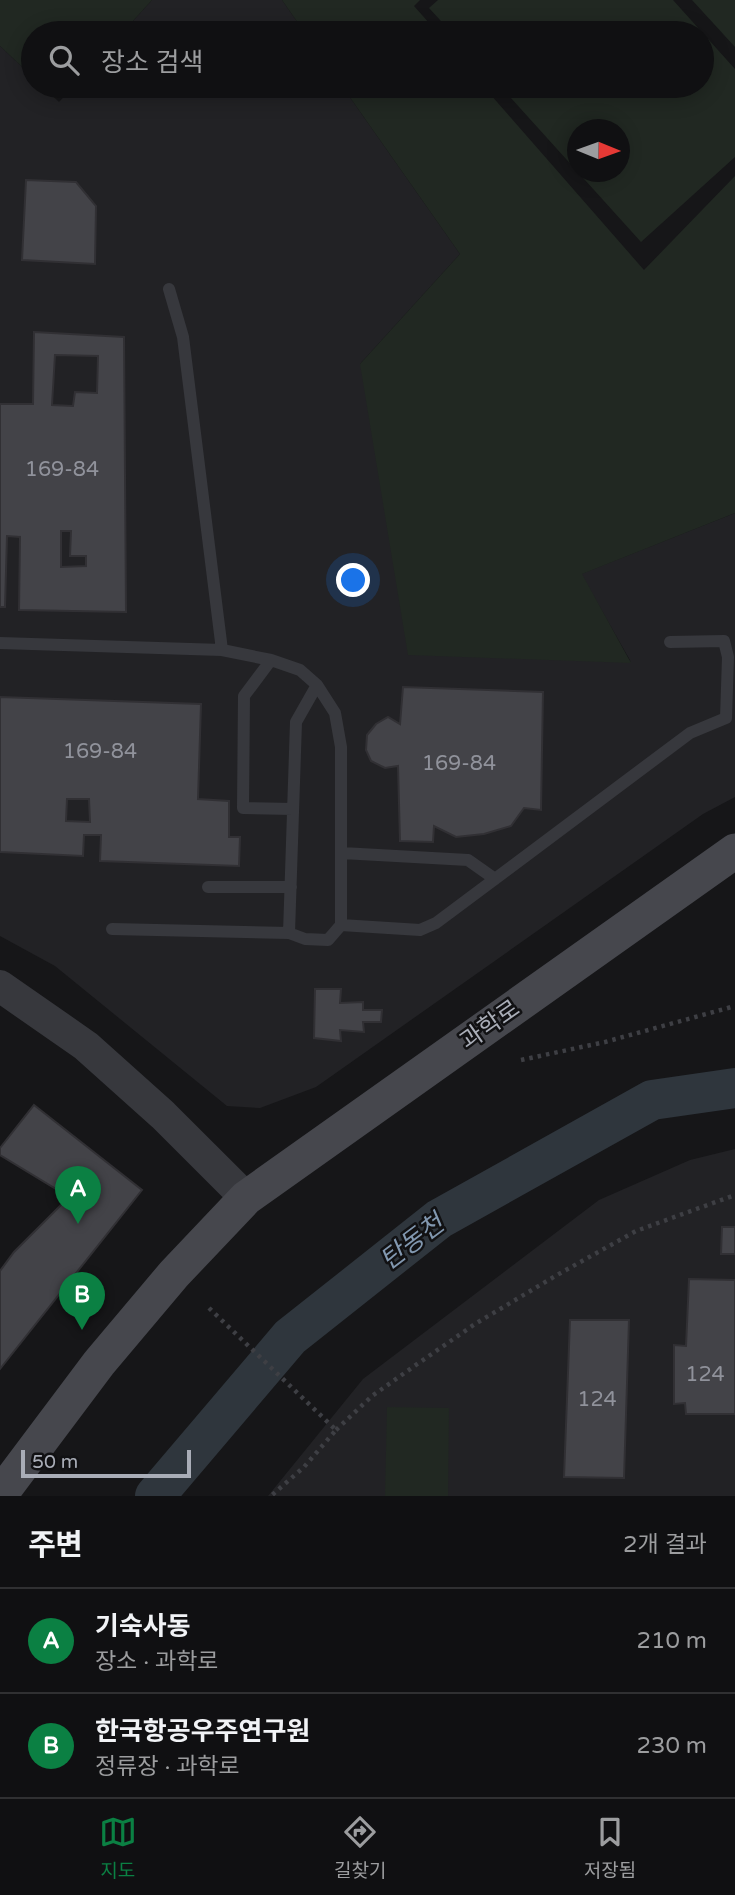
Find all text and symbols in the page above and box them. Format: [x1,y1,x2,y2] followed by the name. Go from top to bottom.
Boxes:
[21,21,714,98] search box
[45,41,83,79] icon: search
[101,47,203,78] text: 장소 검색
[567,119,630,182] north arrow
[25,457,99,482] house number: 169-84
[336,563,370,597] your location
[63,739,137,764] house number: 169-84
[422,751,496,776] house number: 169-84
[455,994,525,1056] street label: 과학로
[55,1166,101,1224] pin: A
[374,1206,452,1276] water label: 탄동천
[59,1272,105,1330] pin: B
[685,1362,725,1387] house number: 124
[577,1387,617,1412] house number: 124
[21,1447,191,1479] scale bar
[32,1451,78,1473] text: 50 m
[28,1527,83,1564] text: 주변
[623,1531,707,1559] text: 2개 결과
[95,1611,191,1642] text: 기숙사동
[42,1627,60,1655] text: A
[637,1627,707,1655] text: 210 m
[95,1648,219,1676] text: 장소 · 과학로
[95,1716,310,1747] text: 한국항공우주연구원
[43,1732,59,1760] text: B
[637,1732,707,1760] text: 230 m
[95,1753,240,1781] text: 정류장 · 과학로
[99,1813,137,1882] tab: 지도
[334,1813,386,1882] tab: 길찾기
[584,1813,636,1882] tab: 저장됨

